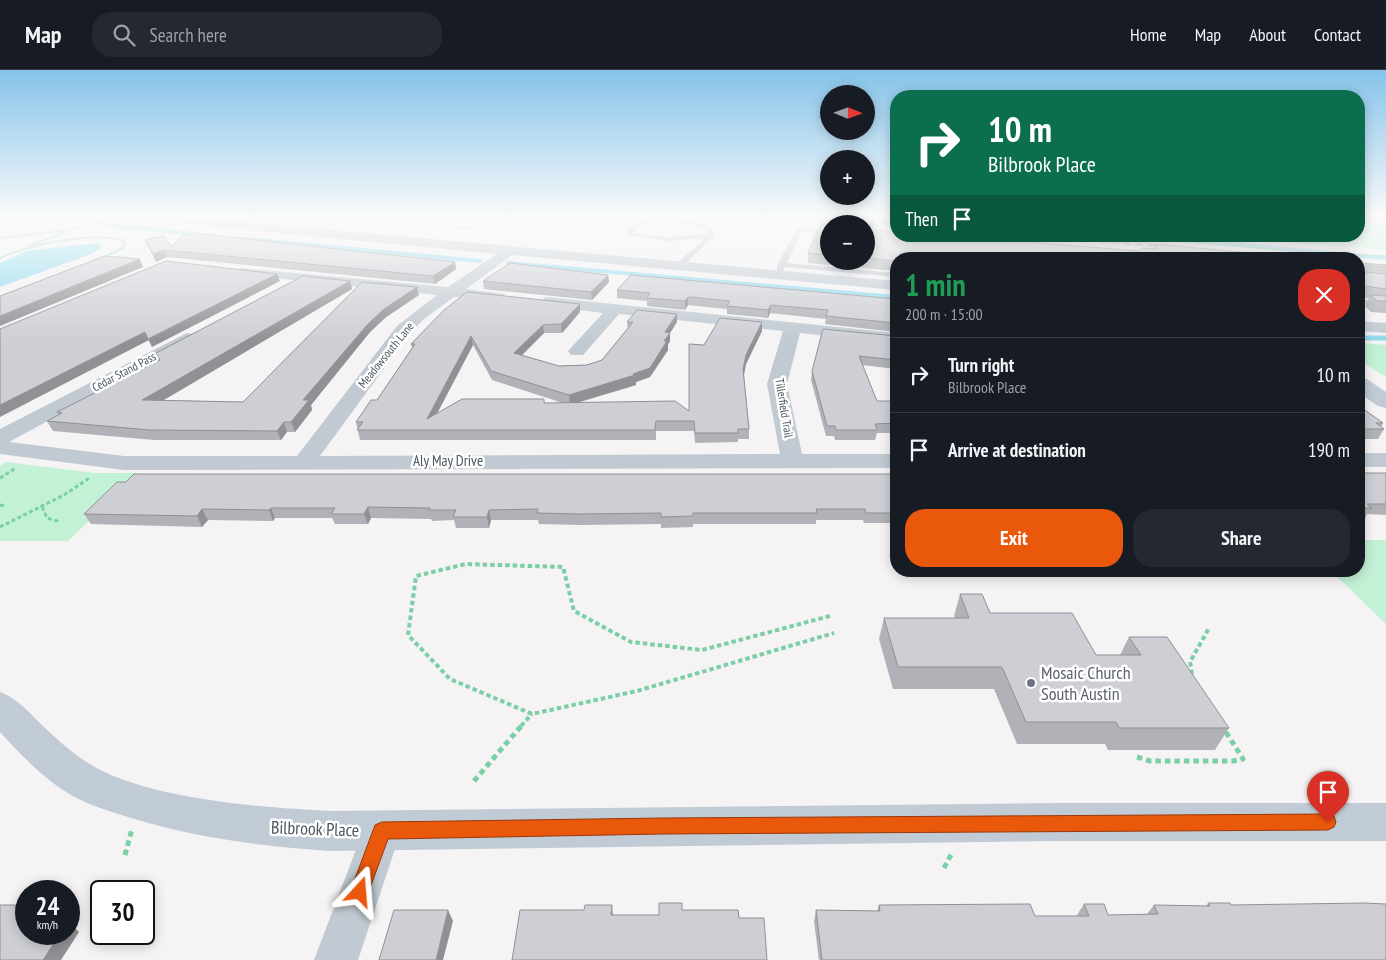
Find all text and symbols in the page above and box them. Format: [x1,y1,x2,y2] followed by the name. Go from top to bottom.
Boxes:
[92,12,442,57] search box
[25,19,62,50] text: Map
[110,21,138,49] icon: search
[150,23,227,47] text: Search here
[1130,23,1167,46] text: Home
[1195,23,1221,46] text: Map
[1249,23,1286,46] text: About
[1314,23,1361,46] text: Contact
[820,85,875,140] north arrow
[820,85,875,270] map controls
[988,106,1052,152] text: 10 m
[905,110,970,175] icon: right
[820,150,875,205] button: +
[988,150,1096,178] text: Bilbrook Place
[948,205,976,233] icon: arrive
[905,207,938,231] text: Then
[820,215,875,270] button: −
[905,265,966,304] text: 1 min
[1298,269,1350,321] button: close
[905,304,983,324] text: 200 m · 15:00
[355,319,417,391] street label: Meadowsouth Lane
[89,348,158,395] street label: Cedar Stand Pass
[948,353,1014,377] text: Turn right
[905,361,933,389] icon: right
[1317,363,1350,387] text: 10 m
[772,377,797,439] street label: Tillerfield Trail
[948,377,1026,397] text: Bilbrook Place
[905,436,933,464] icon: arrive
[948,438,1086,462] text: Arrive at destination
[1308,438,1350,462] text: 190 m
[413,451,483,470] street label: Aly May Drive
[905,509,1123,567] button: Exit
[1133,509,1350,567] button: Share
[1041,661,1131,705] place label: Mosaic Church South Austin
[1025,677,1037,689] marker: Mosaic Church South Austin
[1307,771,1349,822] pin
[1314,778,1342,806] icon: arrive
[270,815,360,842] street label: Bilbrook Place
[333,865,385,917] position arrow
[90,880,155,945] speed limit sign: 30
[36,890,59,922] text: 24
[37,917,58,932] text: km/h

